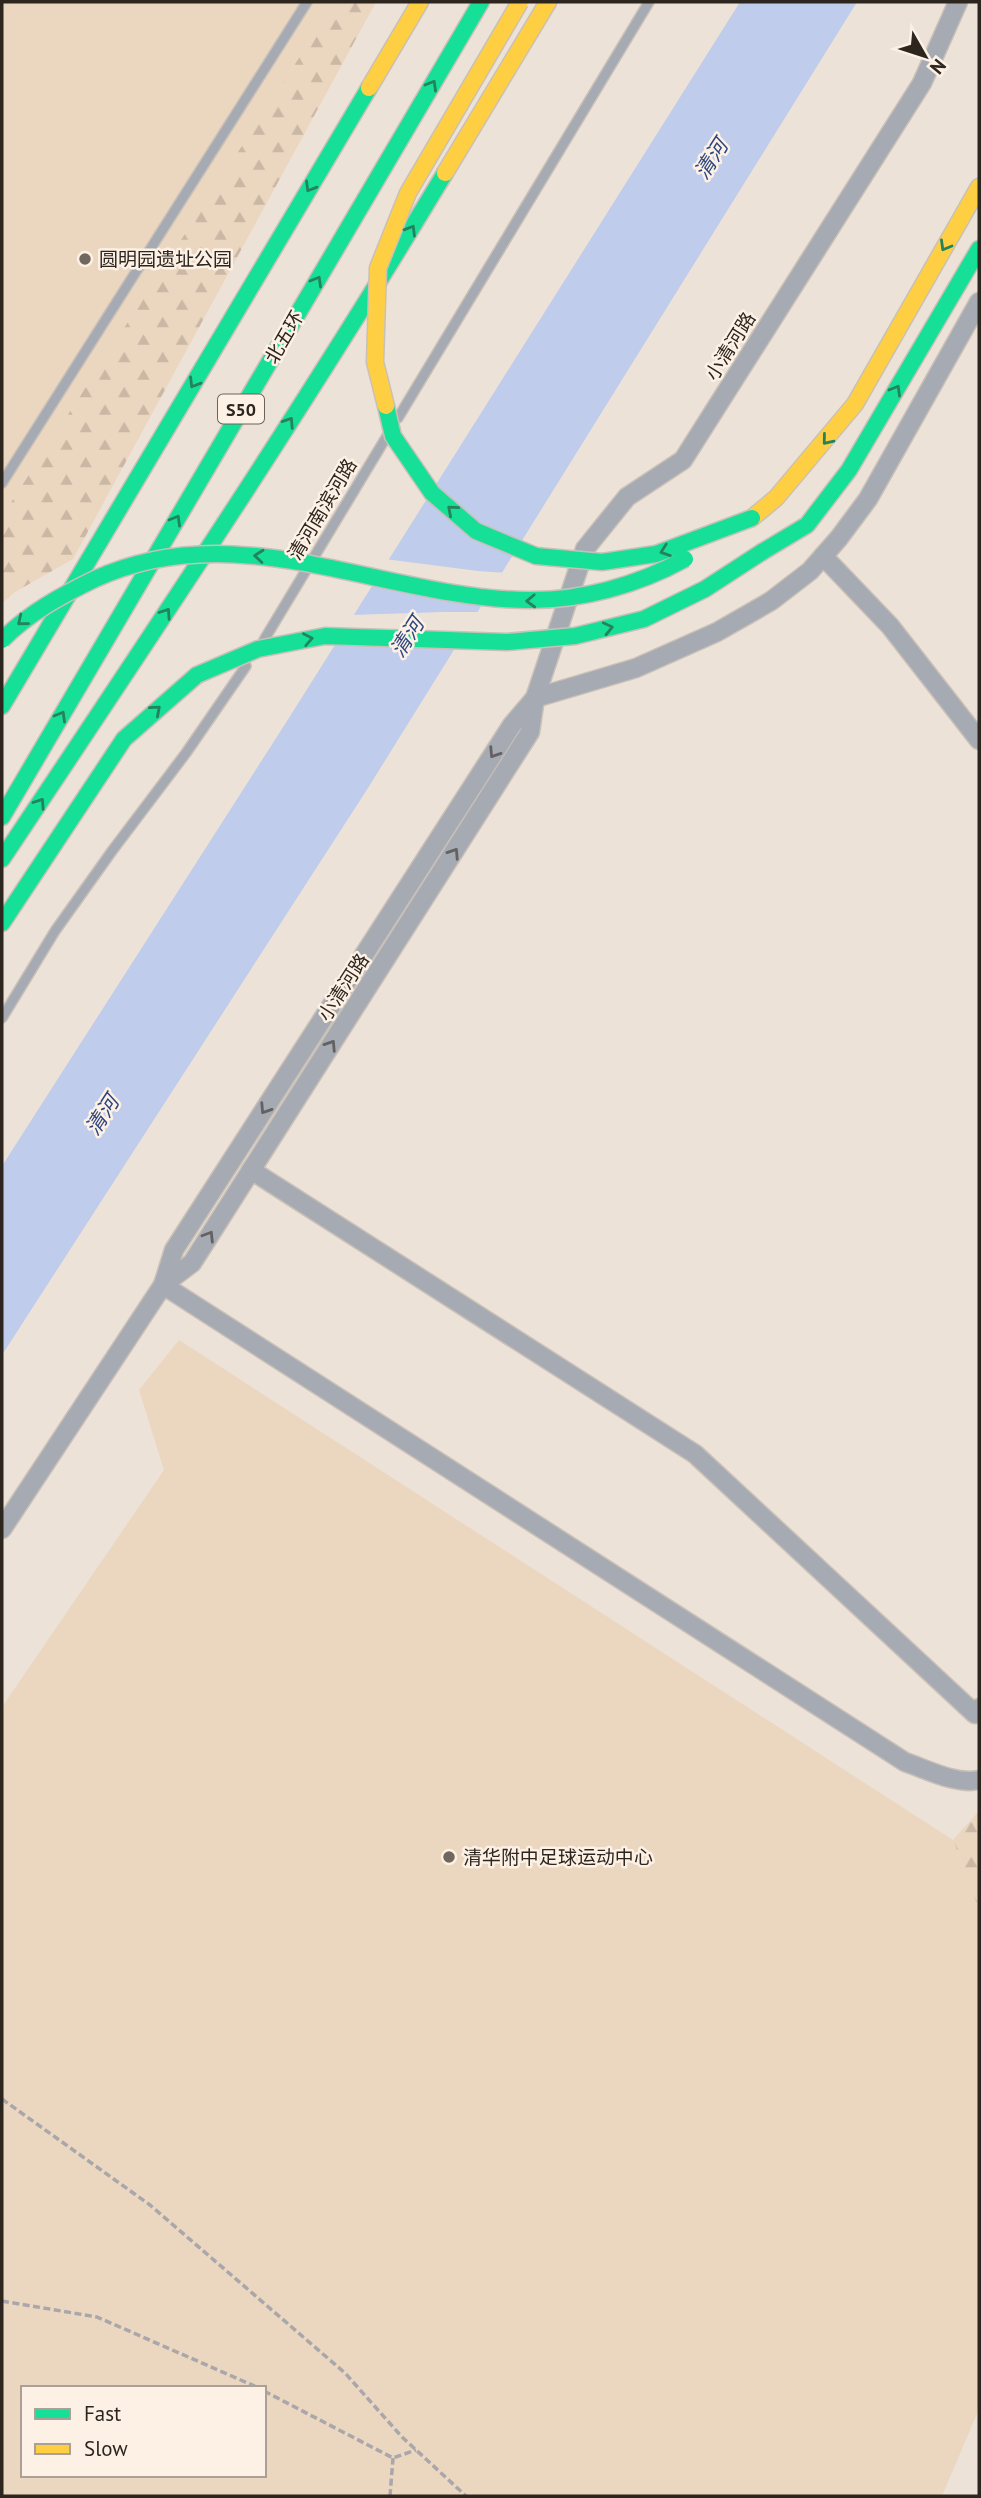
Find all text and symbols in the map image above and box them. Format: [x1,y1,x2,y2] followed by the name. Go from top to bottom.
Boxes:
[890,21,960,91] north arrow
[925,54,951,79] text: N
[424,80,437,93] one-way arrow
[688,131,736,184] water label: 清河
[305,180,318,193] one-way arrow
[403,224,416,237] one-way arrow
[941,239,954,252] one-way arrow
[99,247,232,271] place label: 圆明园遗址公园
[77,251,93,267] marker: 圆明园遗址公园
[308,276,321,289] one-way arrow
[259,306,309,368] street label: 北五环
[700,307,760,385] street label: 小清河路
[189,375,202,388] one-way arrow
[888,384,901,397] one-way arrow
[218,394,264,424] road number: S50
[280,417,293,430] one-way arrow
[822,432,835,444] one-way arrow
[282,454,362,564] street label: 清河南滨河路
[447,506,460,518] one-way arrow
[168,514,181,527] one-way arrow
[659,543,671,557] one-way arrow
[253,549,264,564] one-way arrow
[525,593,536,608] one-way arrow
[158,608,171,621] one-way arrow
[384,609,432,662] water label: 清河
[18,613,31,625] one-way arrow
[601,622,613,636] one-way arrow
[302,633,314,648] one-way arrow
[148,706,161,719] one-way arrow
[53,710,66,723] one-way arrow
[490,745,502,758] one-way arrow
[32,797,45,810] one-way arrow
[445,847,458,860] one-way arrow
[312,949,374,1025] street label: 小清河路
[323,1039,336,1052] one-way arrow
[79,1087,127,1140] water label: 清河
[260,1101,273,1114] one-way arrow
[201,1231,214,1244] one-way arrow
[463,1845,653,1869] place label: 清华附中足球运动中心
[441,1849,457,1865] marker: 清华附中足球运动中心
[21,2386,266,2477] legend
[84,2400,121,2427] text: Fast
[84,2435,128,2462] text: Slow

